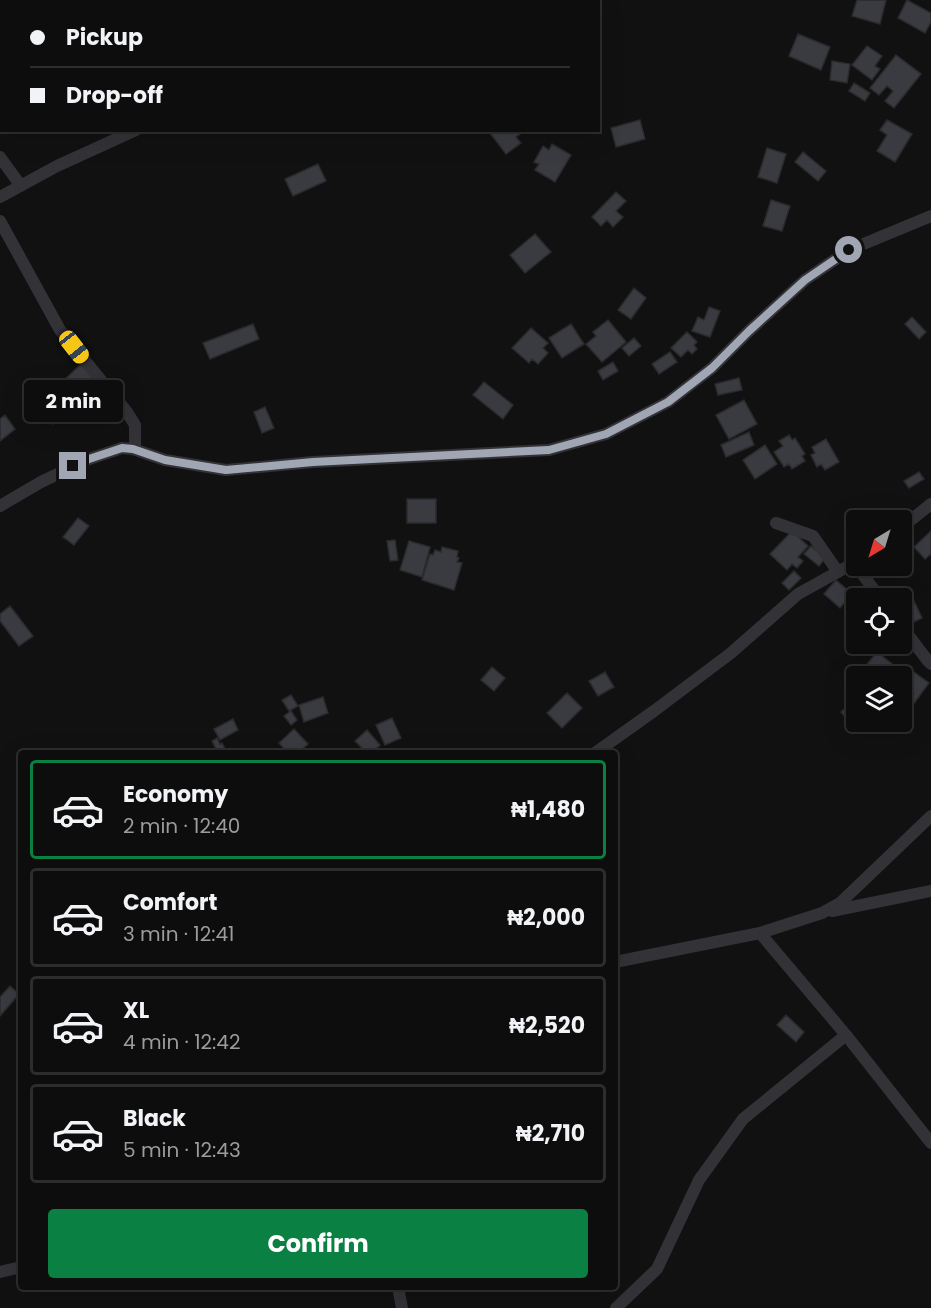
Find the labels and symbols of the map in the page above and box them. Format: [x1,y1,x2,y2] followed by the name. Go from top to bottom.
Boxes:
[835,236,862,263] route start
[56,327,92,367] car
[23,379,122,421] callout: 2 min
[59,452,86,479] route end
[846,510,912,576] north arrow

